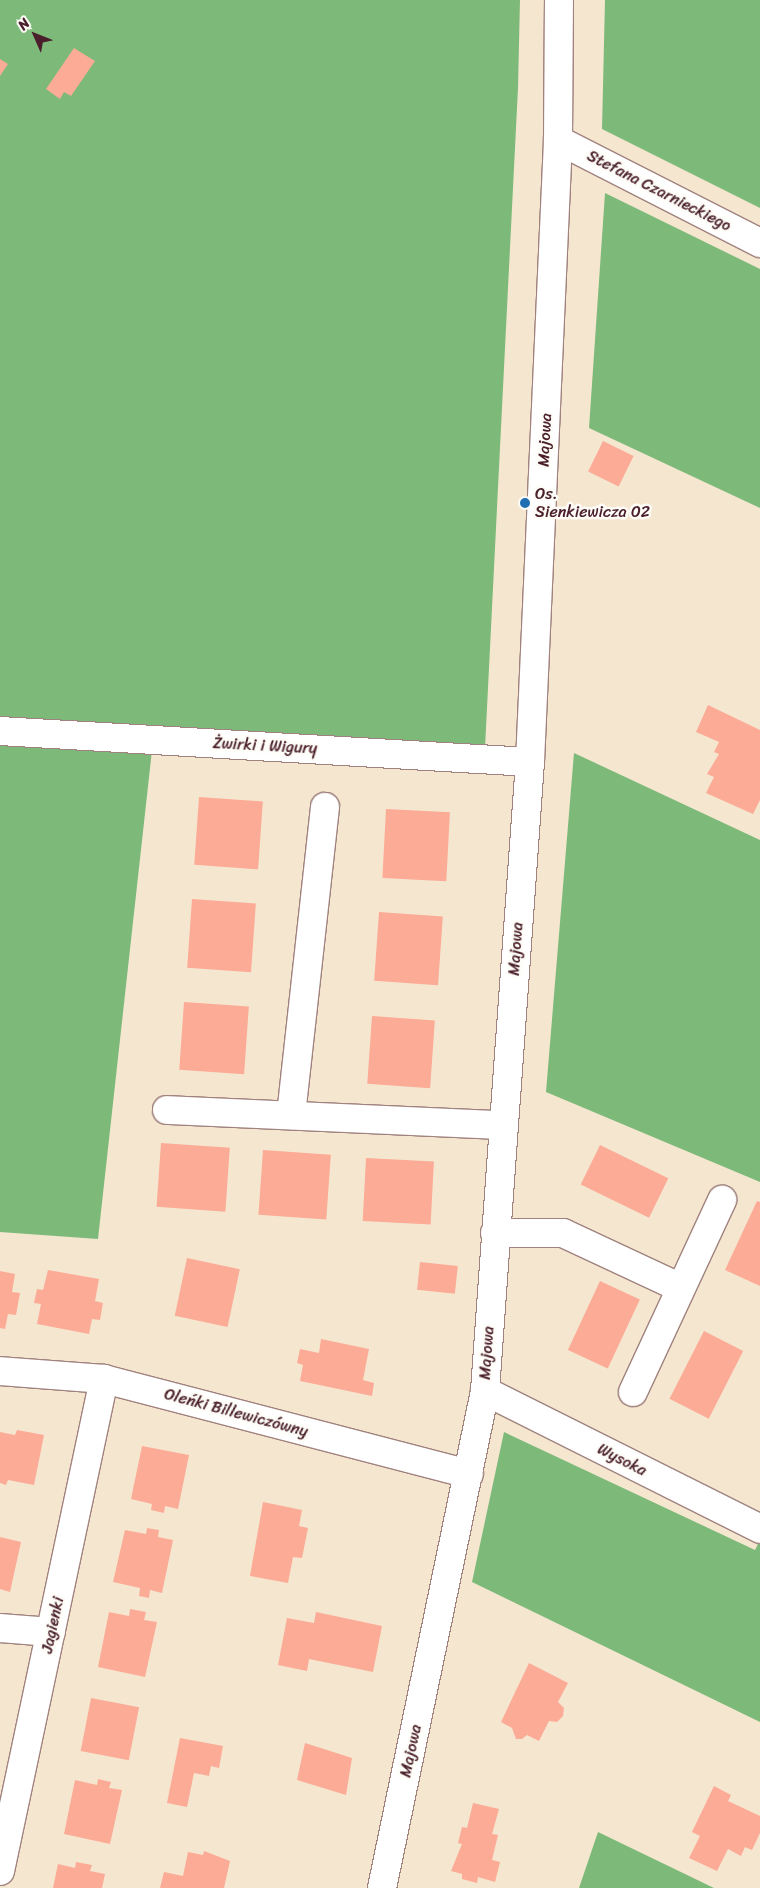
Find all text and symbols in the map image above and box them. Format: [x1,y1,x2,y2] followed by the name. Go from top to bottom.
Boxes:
[10,10,60,60] north arrow
[11,12,36,36] text: N
[584,146,734,236] street label: Stefana Czarnieckiego
[534,413,556,467] street label: Majowa
[535,484,650,522] place label: Os. Sienkiewicza 02
[519,497,531,509] marker: Os. Sienkiewicza 02
[212,734,318,758] street label: Żwirki i Wigury
[505,922,527,976] street label: Majowa
[476,1326,498,1380] street label: Majowa
[162,1385,310,1441] street label: Oleńki Billewiczówny
[594,1439,650,1481] street label: Wysoka
[38,1595,68,1655] street label: Jagienki
[396,1723,426,1779] street label: Majowa

